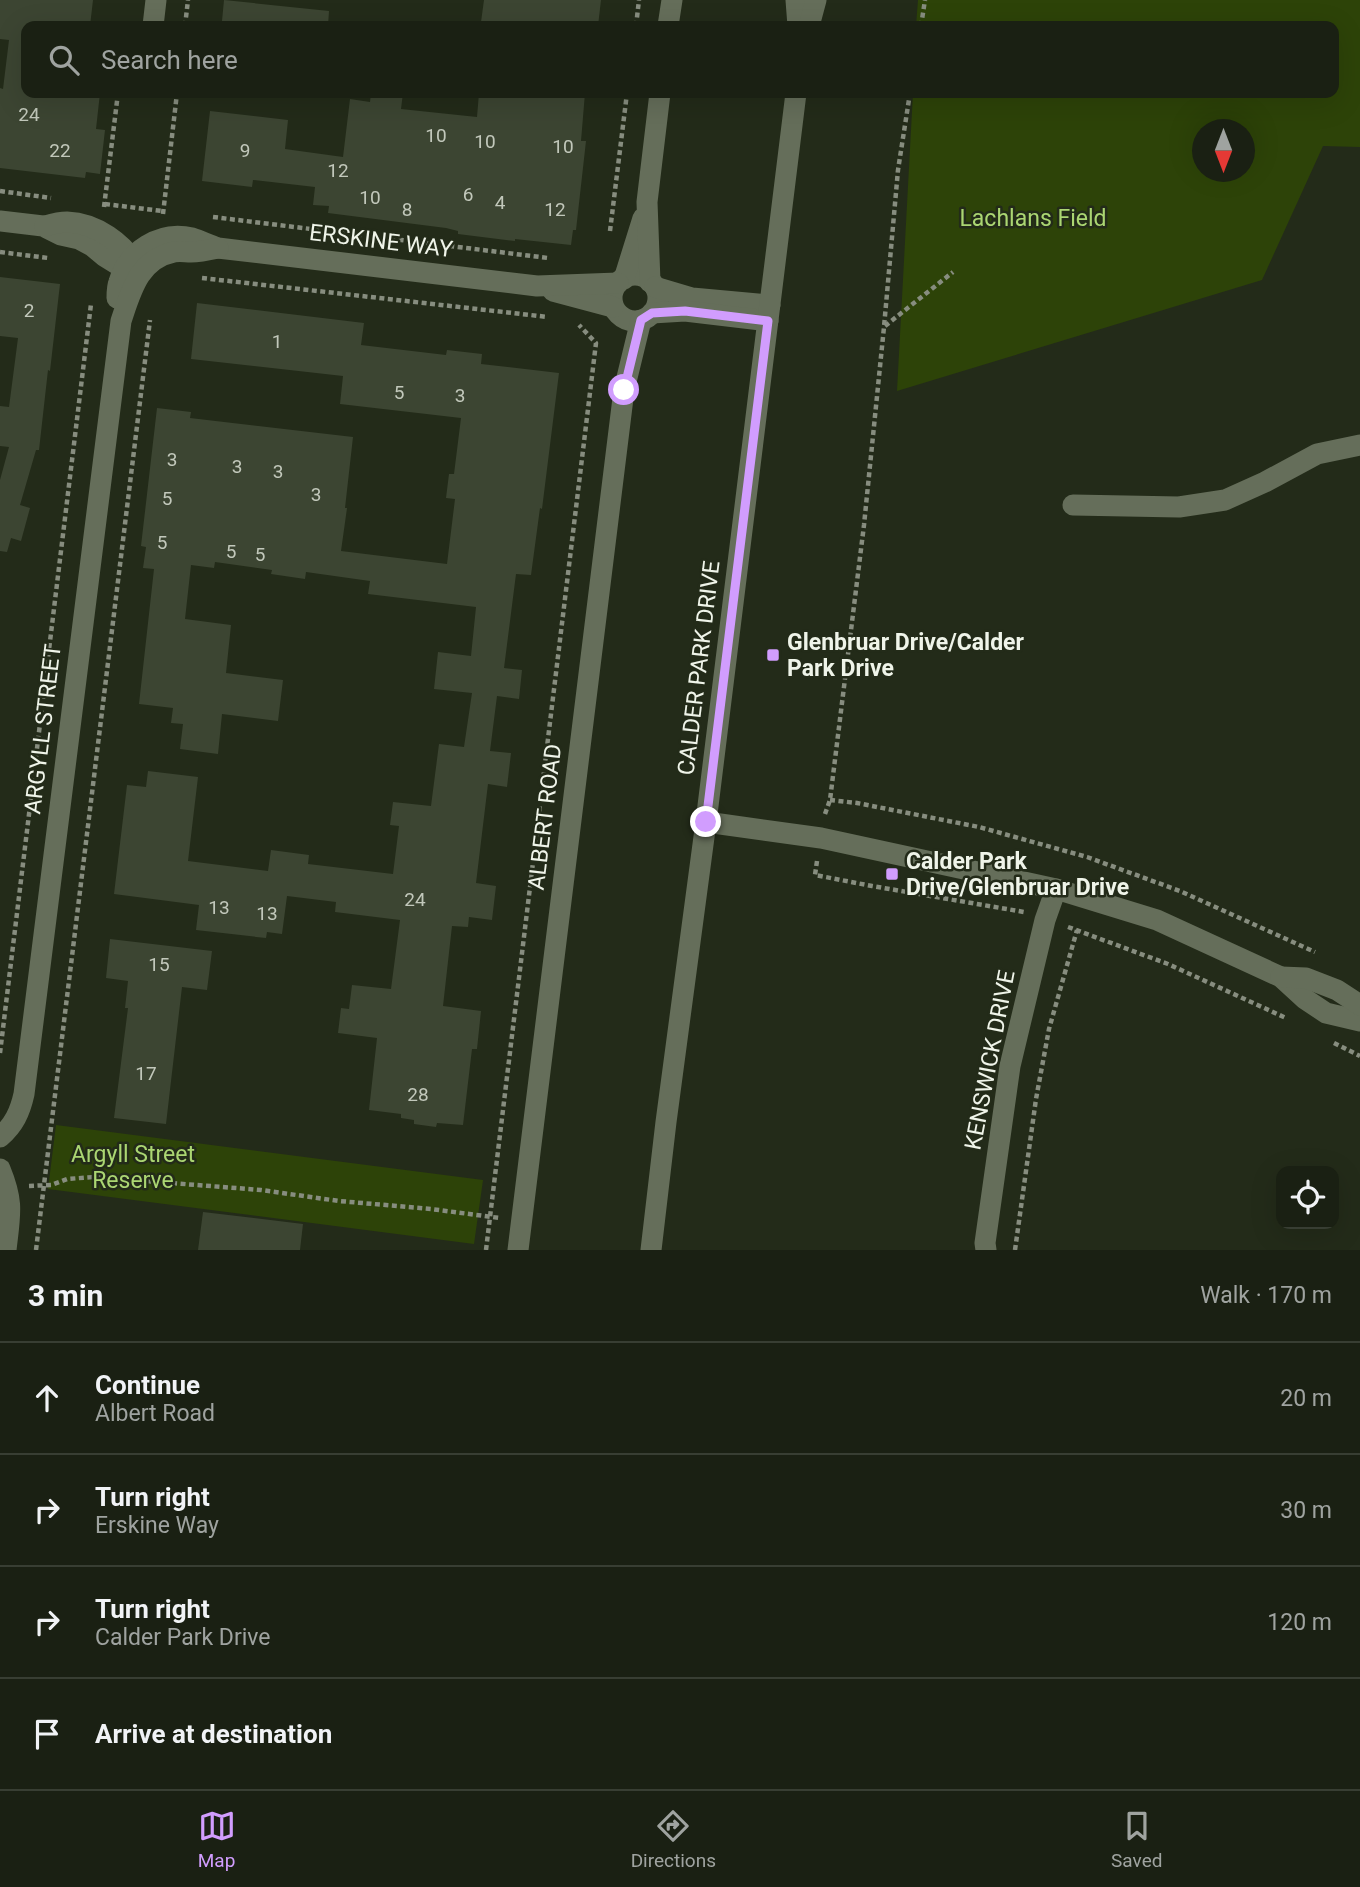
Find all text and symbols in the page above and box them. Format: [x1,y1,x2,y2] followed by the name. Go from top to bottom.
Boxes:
[21,21,1339,98] search box
[45,41,83,79] icon: search
[101,45,238,75] text: Search here
[18,103,40,126] house number: 24
[1192,119,1255,182] north arrow
[425,124,447,147] house number: 10
[474,130,496,153] house number: 10
[552,135,574,158] house number: 10
[49,139,71,162] house number: 22
[240,139,250,162] house number: 9
[327,159,349,182] house number: 12
[463,183,473,206] house number: 6
[359,186,381,209] house number: 10
[495,191,506,214] house number: 4
[402,198,412,221] house number: 8
[544,198,566,221] house number: 12
[959,205,1107,232] park label: Lachlans Field
[308,219,455,263] street label: ERSKINE WAY
[24,299,34,322] house number: 2
[272,330,282,353] house number: 1
[608,374,639,405] route start
[394,381,404,404] house number: 5
[455,384,465,407] house number: 3
[167,448,177,471] house number: 3
[232,455,242,478] house number: 3
[273,460,283,483] house number: 3
[311,483,321,506] house number: 3
[162,487,172,510] house number: 5
[157,531,167,554] house number: 5
[226,540,236,563] house number: 5
[255,543,265,566] house number: 5
[672,559,726,777] street label: CALDER PARK DRIVE
[787,629,1024,682] place label: Glenbruar Drive/Calder Park Drive
[19,642,67,815] street label: ARGYLL STREET
[765,647,781,663] marker: Glenbruar Drive/Calder Park Drive
[523,742,567,892] street label: ALBERT ROAD
[690,806,721,837] route end
[906,848,1129,901] place label: Calder Park Drive/Glenbruar Drive
[884,866,900,882] marker: Calder Park Drive/Glenbruar Drive
[404,888,426,911] house number: 24
[208,896,230,919] house number: 13
[256,902,278,925] house number: 13
[148,953,170,976] house number: 15
[959,968,1021,1152] street label: KENSWICK DRIVE
[135,1062,157,1085] house number: 17
[407,1083,429,1106] house number: 28
[71,1141,195,1194] park label: Argyll Street Reserve
[1276,1166,1339,1229] map controls
[1276,1166,1339,1229] button: locate
[28,1278,103,1313] text: 3 min
[1200,1282,1332,1309] text: Walk · 170 m
[95,1370,200,1400] text: Continue
[28,1379,66,1417] icon: ahead
[1280,1385,1332,1412] text: 20 m
[95,1400,215,1427] text: Albert Road
[95,1482,210,1512] text: Turn right
[28,1491,66,1529] icon: right
[1280,1497,1332,1524] text: 30 m
[95,1512,219,1539] text: Erskine Way
[95,1594,210,1624] text: Turn right
[28,1603,66,1641] icon: right
[1267,1609,1332,1636] text: 120 m
[95,1624,270,1651] text: Calder Park Drive
[28,1715,66,1753] icon: arrive
[95,1719,332,1749] text: Arrive at destination
[198,1807,236,1872] tab: Map
[631,1807,716,1872] tab: Directions
[1111,1807,1162,1872] tab: Saved

